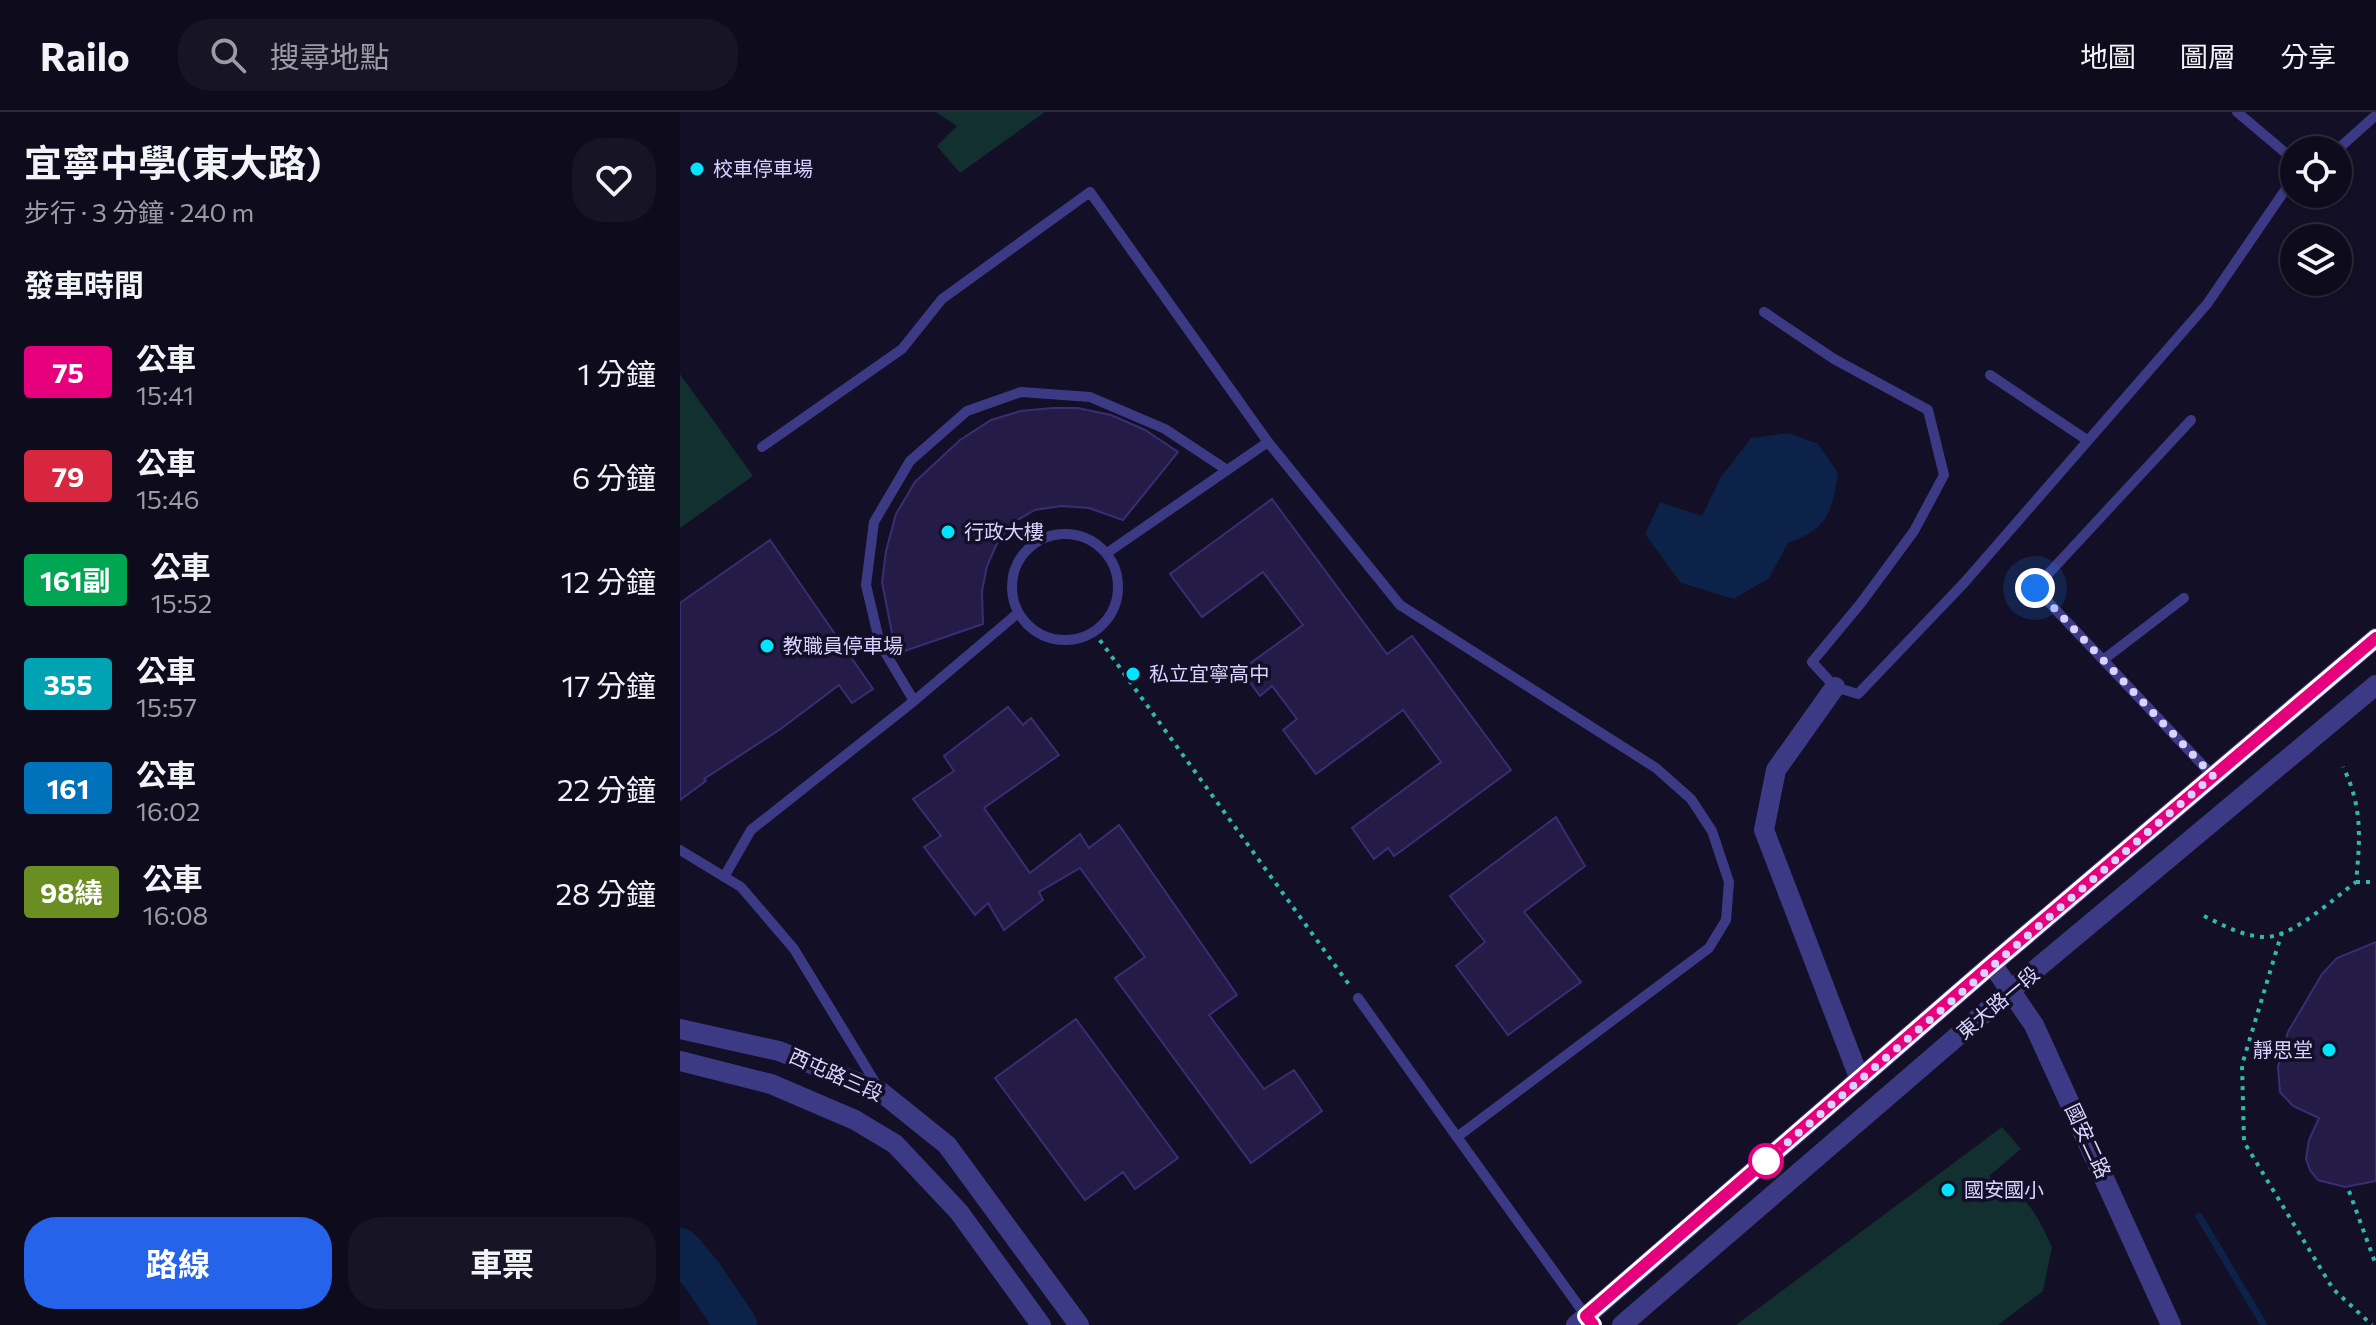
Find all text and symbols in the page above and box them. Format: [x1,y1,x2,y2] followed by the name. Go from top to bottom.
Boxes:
[178,19,738,91] search box
[40,32,130,79] text: Railo
[206,33,250,77] icon: search
[270,37,390,74] text: 搜尋地點
[2080,39,2136,73] text: 地圖
[2180,39,2236,73] text: 圖層
[2280,39,2336,73] text: 分享
[2280,136,2352,296] map controls
[2280,136,2352,208] button: locate
[24,138,321,185] text: 宜寧中學(東大路)
[572,138,656,222] button: heart
[713,156,813,180] place label: 校車停車場
[688,160,706,178] marker: 校車停車場
[24,196,254,227] text: 步行 · 3 分鐘 · 240 m
[2280,224,2352,296] button: layers
[24,265,144,302] text: 發車時間
[136,339,196,376] text: 公車
[577,354,656,391] text: 1 分鐘
[52,355,84,389] text: 75
[136,379,194,410] text: 15:41
[136,443,196,480] text: 公車
[572,458,656,495] text: 6 分鐘
[52,459,84,493] text: 79
[136,483,200,514] text: 15:46
[964,519,1044,543] place label: 行政大樓
[939,523,957,541] marker: 行政大樓
[151,547,211,584] text: 公車
[561,562,656,599] text: 12 分鐘
[40,563,111,597] text: 161副
[2015,568,2055,608] your location
[151,587,212,618] text: 15:52
[783,633,903,657] place label: 教職員停車場
[758,637,776,655] marker: 教職員停車場
[136,651,196,688] text: 公車
[1149,661,1269,685] place label: 私立宜寧高中
[1124,665,1142,683] marker: 私立宜寧高中
[562,666,656,703] text: 17 分鐘
[44,667,92,701] text: 355
[136,691,197,722] text: 15:57
[136,755,196,792] text: 公車
[557,770,656,807] text: 22 分鐘
[47,771,89,805] text: 161
[136,795,200,826] text: 16:02
[143,859,203,896] text: 公車
[555,874,656,911] text: 28 分鐘
[40,875,103,909] text: 98繞
[143,899,208,930] text: 16:08
[1951,961,2043,1044] street label: 東大路一段
[2253,1037,2313,1061] place label: 靜思堂
[2320,1041,2338,1059] marker: 靜思堂
[786,1043,887,1105] street label: 西屯路三段
[2061,1099,2117,1182] street label: 國安二路
[1749,1144,1783,1178] unlabelled marker
[1964,1177,2044,1201] place label: 國安國小
[1939,1181,1957,1199] marker: 國安國小
[24,1217,332,1309] button: 路線
[348,1217,656,1309] button: 車票

